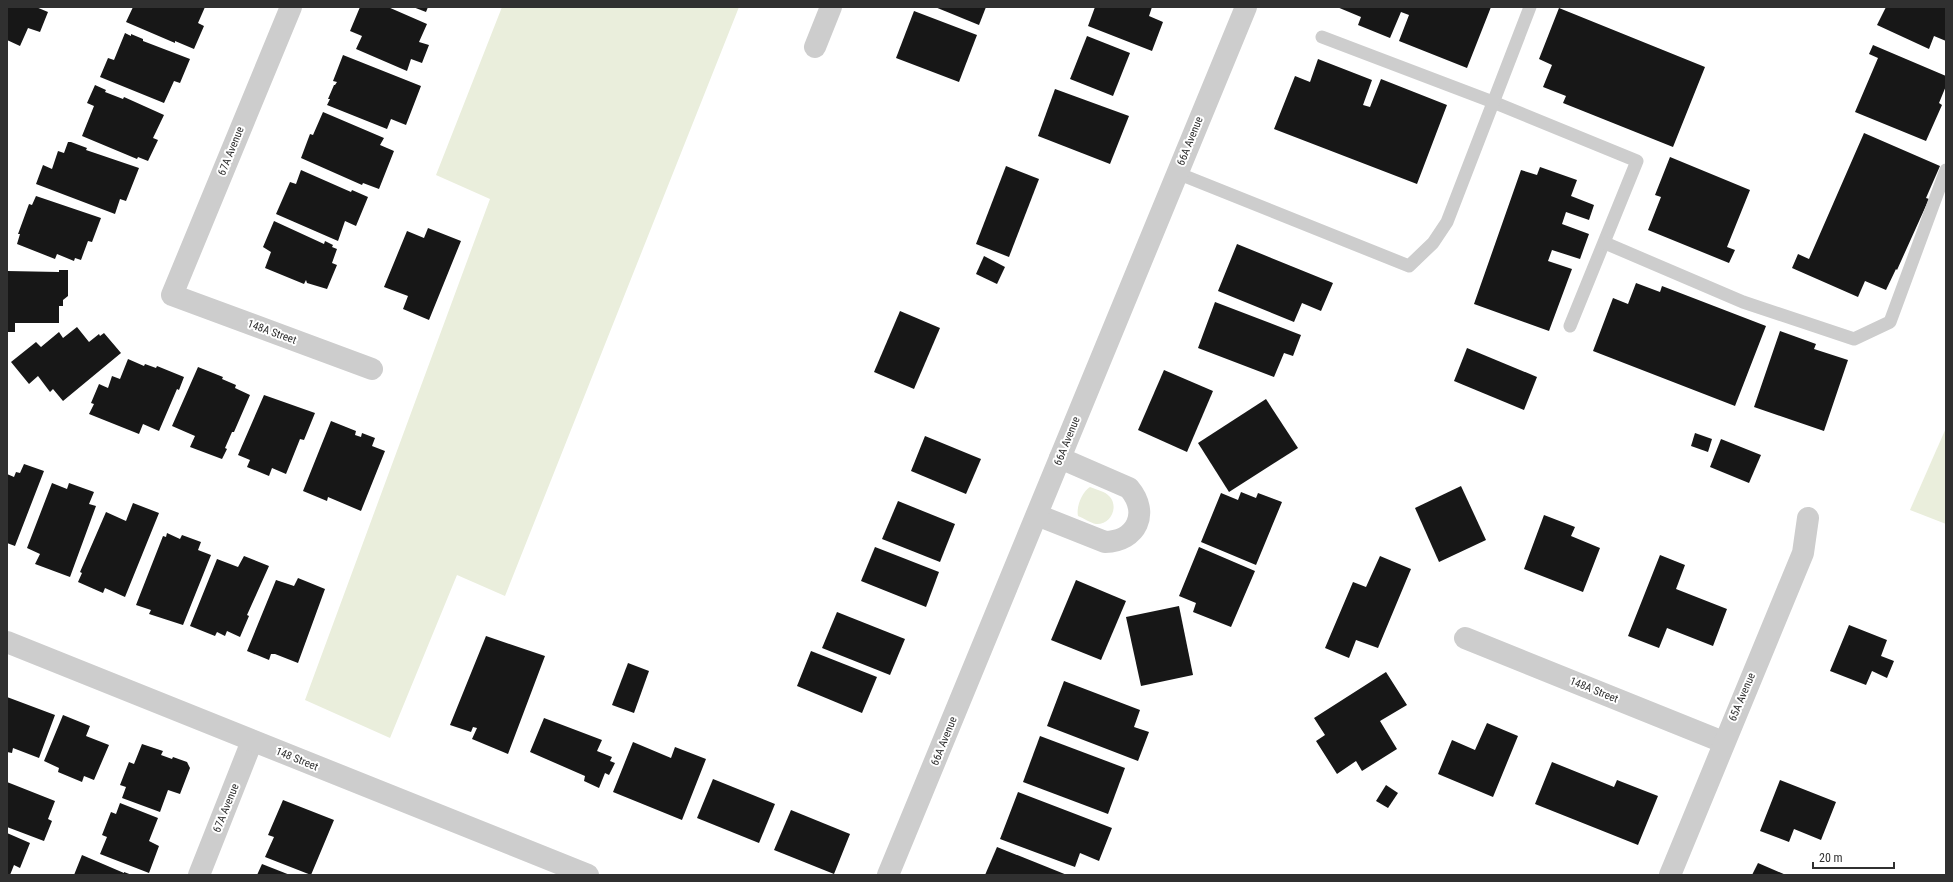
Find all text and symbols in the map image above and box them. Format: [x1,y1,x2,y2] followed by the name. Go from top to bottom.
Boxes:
[1174,115,1206,167] street label: 66A Avenue
[215,125,247,177] street label: 67A Avenue
[246,317,298,347] street label: 148A Street
[1051,415,1083,467] street label: 66A Avenue
[1726,671,1758,723] street label: 65A Avenue
[1568,674,1620,706] street label: 148A Street
[928,715,960,767] street label: 66A Avenue
[274,745,320,773] street label: 148 Street
[210,782,242,834] street label: 67A Avenue
[1813,844,1894,870] scale bar
[1819,851,1843,865] text: 20 m

